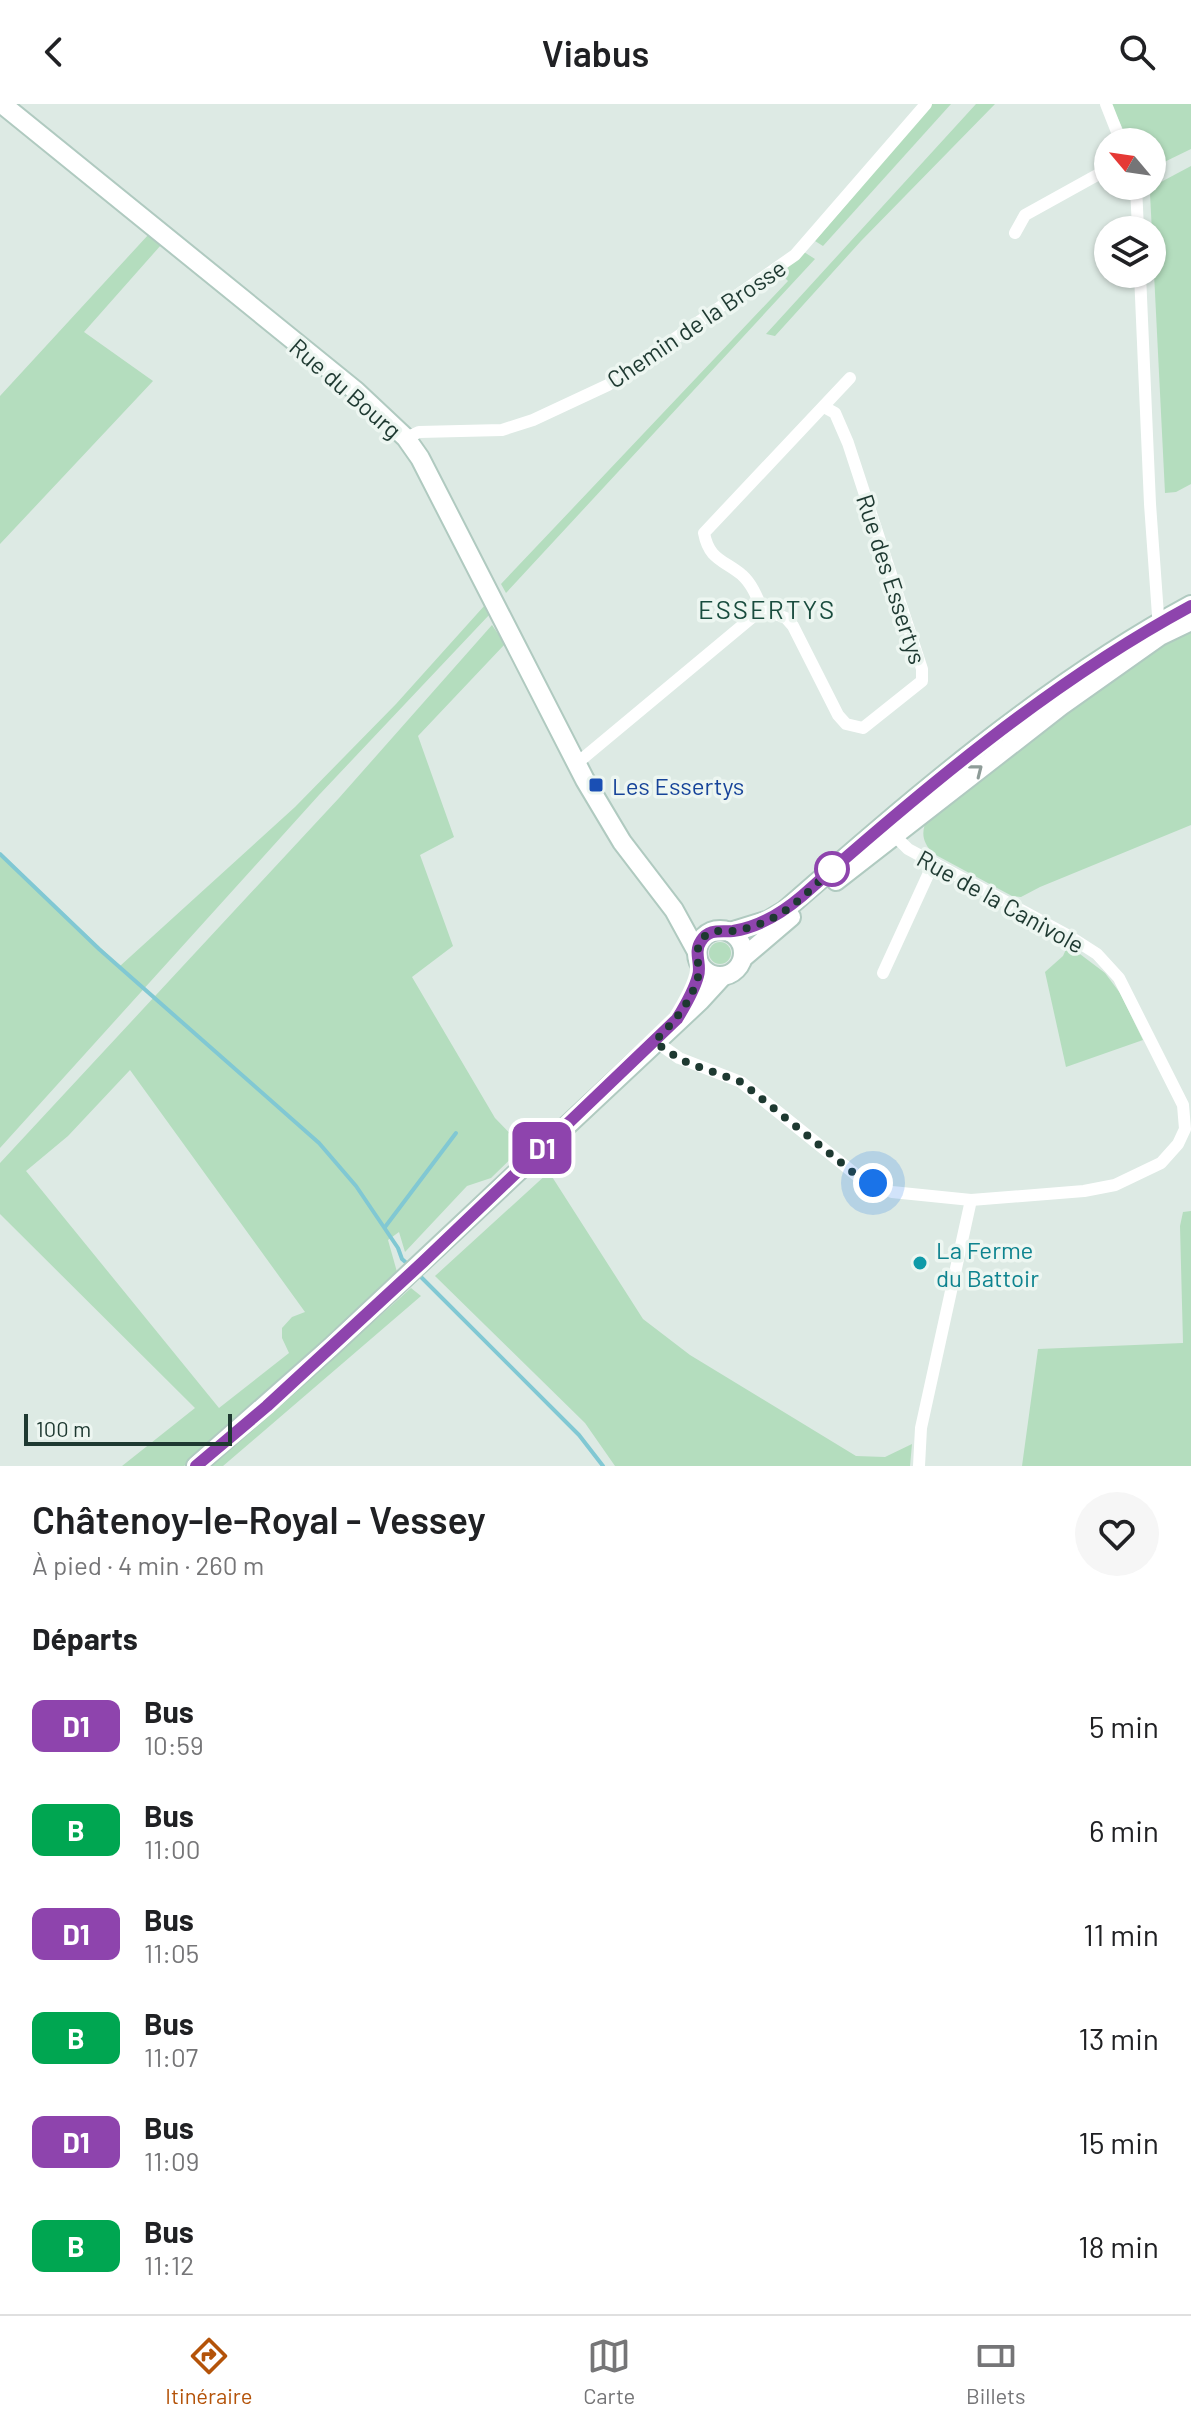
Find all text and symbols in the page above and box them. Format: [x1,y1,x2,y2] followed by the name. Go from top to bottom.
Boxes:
[32,30,76,74] icon: back
[1115,30,1159,74] icon: search
[542,31,649,74] text: Viabus
[1094,128,1166,200] north arrow
[1094,128,1166,288] map controls
[1094,216,1166,288] button: layers
[601,252,791,394] street label: Chemin de la Brosse
[284,332,408,444] street label: Rue du Bourg
[851,490,933,668] street label: Rue des Essertys
[698,593,836,624] district label: ESSERTYS
[968,765,982,780] one-way arrow
[612,771,744,800] place label: Les Essertys
[587,776,605,794] marker: Les Essertys
[912,843,1090,959] street label: Rue de la Canivole
[815,852,849,886] unlabelled marker
[506,1122,578,1174] line badge: D1
[528,1131,556,1165] text: D1
[853,1163,893,1203] your location
[936,1235,1039,1292] place label: La Ferme du Battoir
[911,1254,929,1272] marker: La Ferme du Battoir
[24,1410,232,1446] scale bar
[36,1415,91,1441] text: 100 m
[1075,1492,1159,1576] button: heart
[32,1496,486,1542] text: Châtenoy-le-Royal - Vessey
[32,1549,264,1580] text: À pied · 4 min · 260 m
[32,1620,138,1656] text: Départs
[144,1693,194,1729] text: Bus
[1089,1708,1159,1744] text: 5 min
[62,1709,90,1743] text: D1
[144,1729,204,1760] text: 10:59
[144,1797,194,1833] text: Bus
[1089,1812,1159,1848] text: 6 min
[67,1813,85,1847] text: B
[144,1833,200,1864] text: 11:00
[144,1901,194,1937] text: Bus
[1083,1916,1159,1952] text: 11 min
[62,1917,90,1951] text: D1
[144,1937,199,1968] text: 11:05
[144,2005,194,2041] text: Bus
[1078,2020,1159,2056] text: 13 min
[67,2021,85,2055] text: B
[144,2041,198,2072] text: 11:07
[144,2109,194,2145] text: Bus
[1078,2124,1159,2160] text: 15 min
[62,2125,90,2159] text: D1
[144,2145,199,2176] text: 11:09
[144,2213,194,2249] text: Bus
[1078,2228,1159,2264] text: 18 min
[67,2229,85,2263] text: B
[144,2249,194,2280] text: 11:12
[165,2334,253,2408] tab: Itinéraire
[583,2334,635,2408] tab: Carte
[966,2334,1026,2408] tab: Billets

